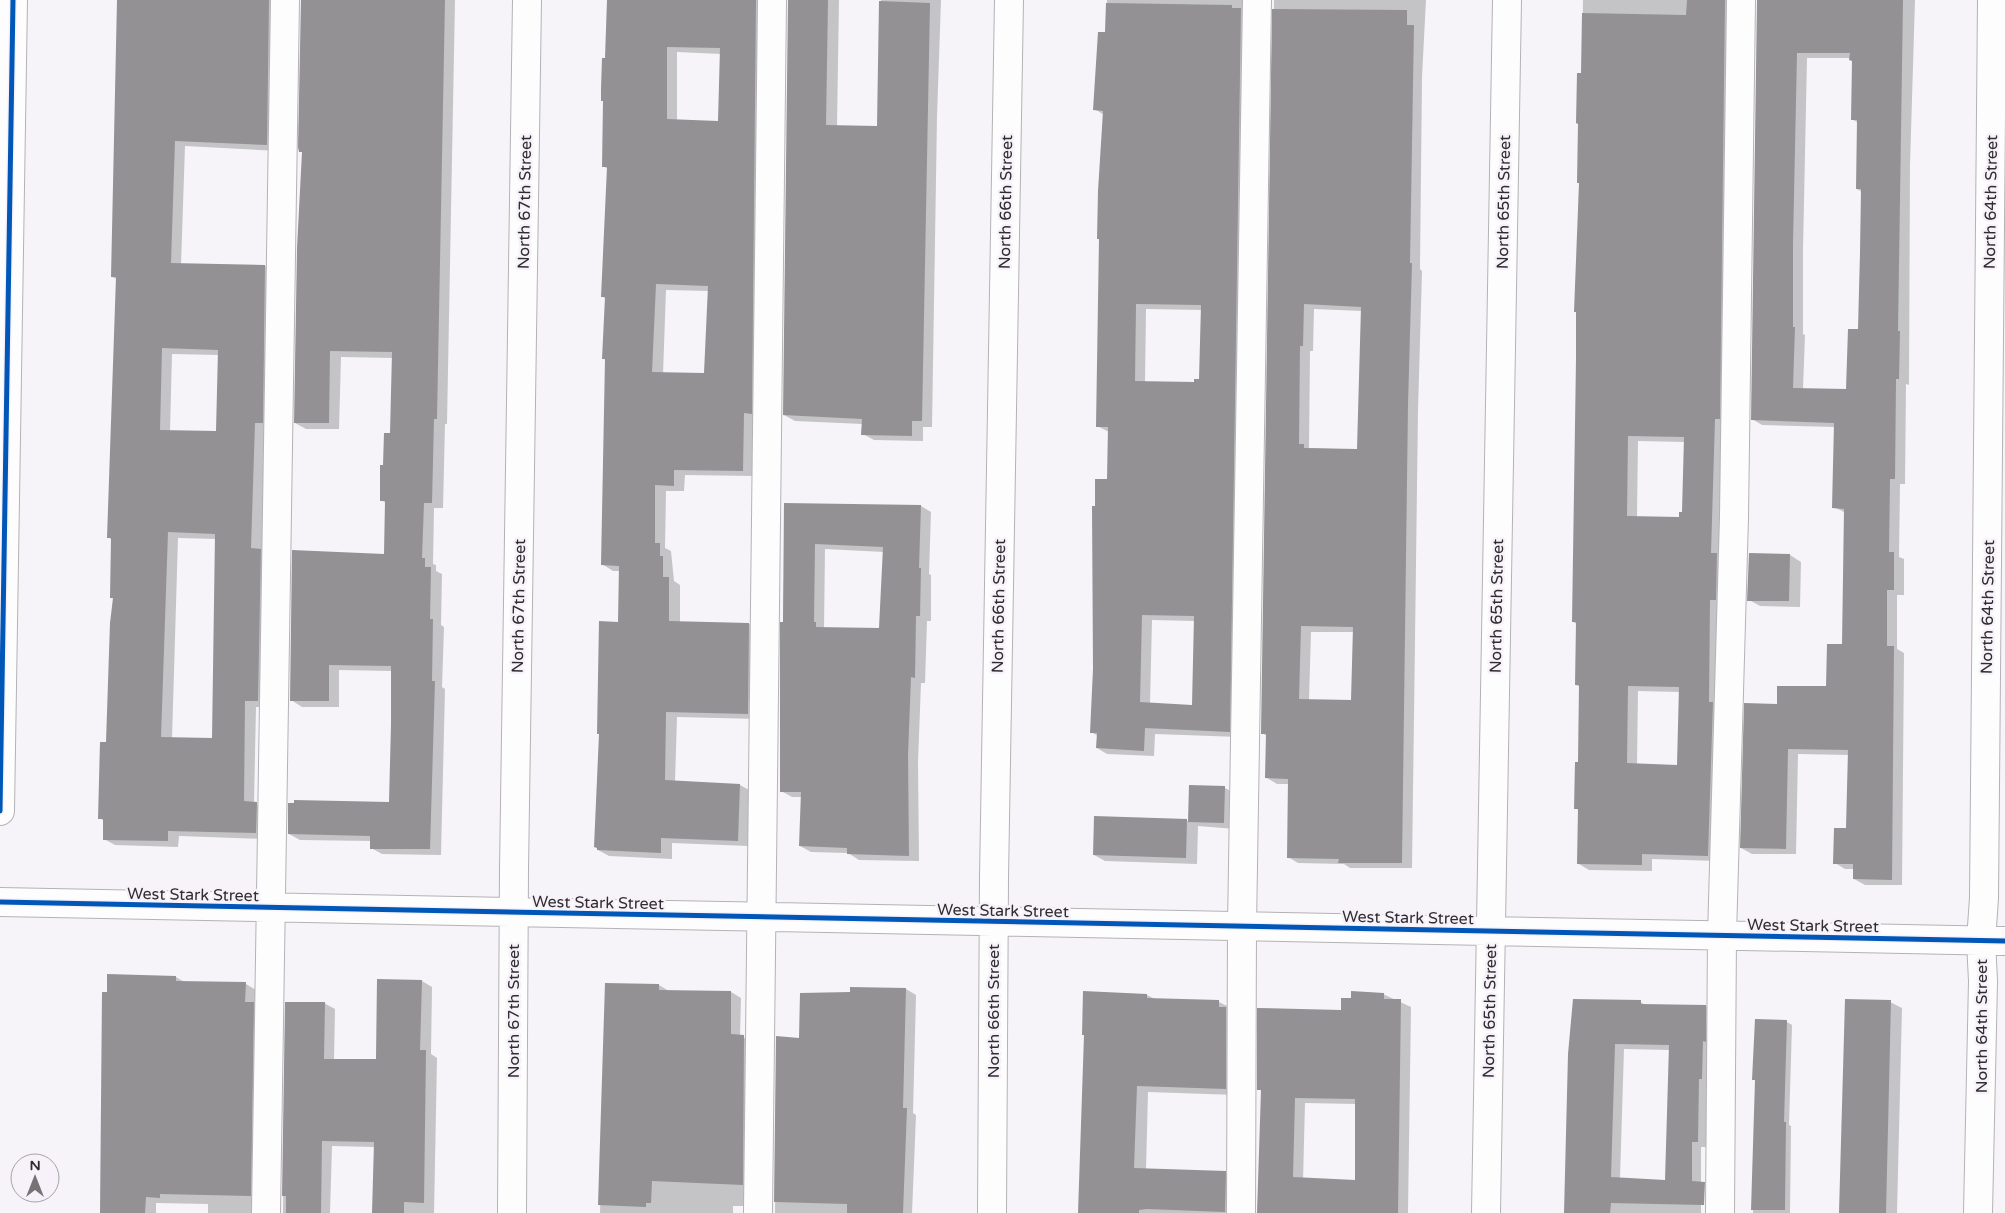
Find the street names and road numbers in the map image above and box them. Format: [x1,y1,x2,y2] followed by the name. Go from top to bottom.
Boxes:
[514,135,536,269] street label: North 67th Street
[995,135,1017,269] street label: North 66th Street
[1493,135,1515,269] street label: North 65th Street
[1980,135,2002,269] street label: North 64th Street
[508,539,530,673] street label: North 67th Street
[988,539,1010,673] street label: North 66th Street
[1486,539,1508,673] street label: North 65th Street
[1977,540,1999,674] street label: North 64th Street
[127,884,259,906] street label: West Stark Street
[532,892,664,914] street label: West Stark Street
[937,900,1069,922] street label: West Stark Street
[1342,907,1474,929] street label: West Stark Street
[1747,915,1879,937] street label: West Stark Street
[504,944,524,1078] street label: North 67th Street
[984,944,1004,1078] street label: North 66th Street
[1479,944,1501,1078] street label: North 65th Street
[1972,959,1992,1093] street label: North 64th Street

